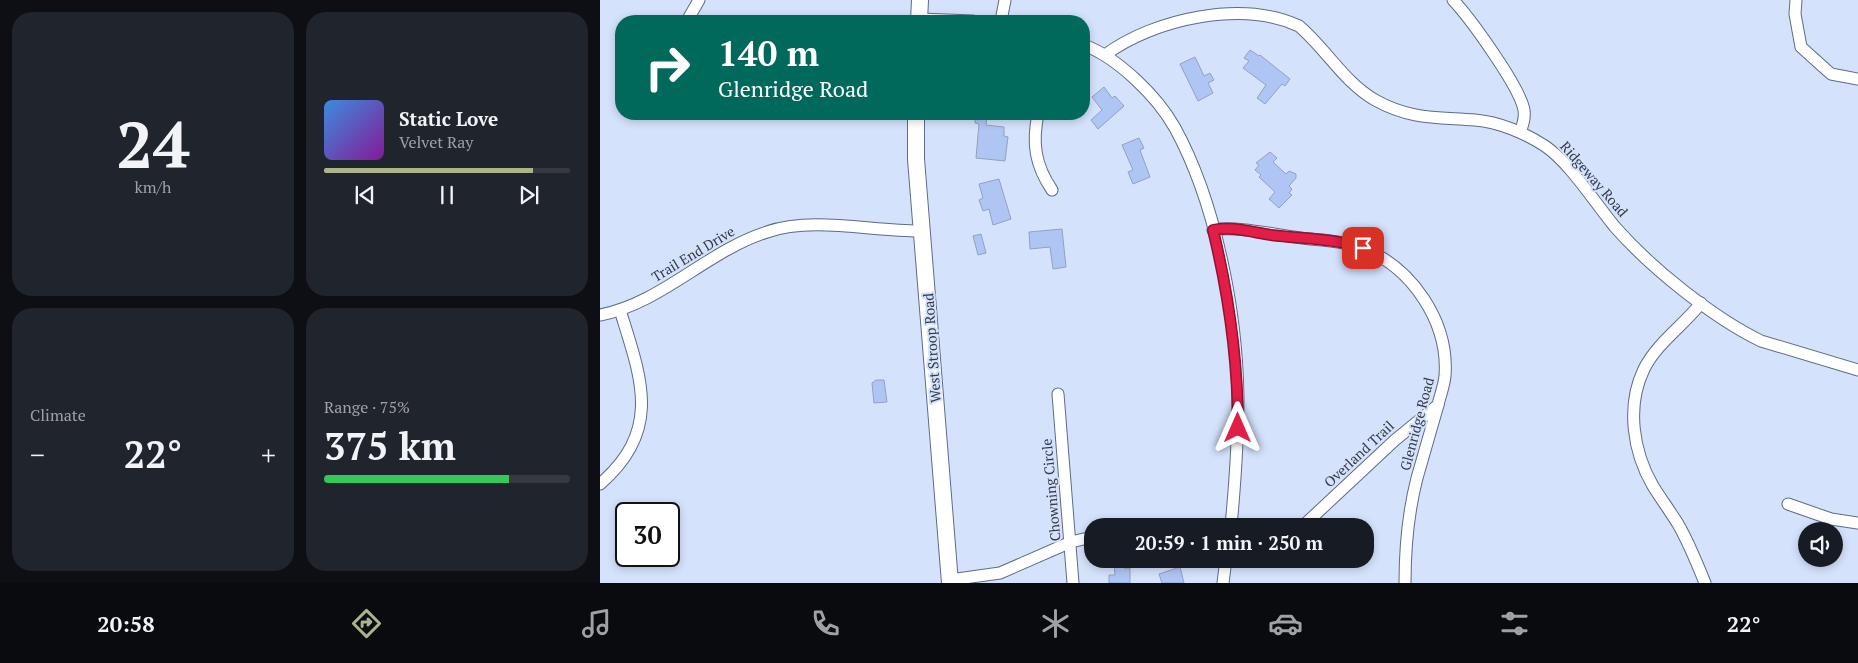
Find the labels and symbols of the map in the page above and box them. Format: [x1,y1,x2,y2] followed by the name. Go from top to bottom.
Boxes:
[1556,137,1633,221] street label: Ridgeway Road
[648,221,738,286] street label: Trail End Drive
[1342,227,1384,269] pin
[918,292,945,404] street label: West Stroop Road
[1395,375,1438,473] street label: Glenridge Road
[1211,401,1263,453] position arrow
[1319,416,1398,491] street label: Overland Trail
[1037,438,1064,542] street label: Chowning Circle
[615,502,680,567] speed limit sign: 30

